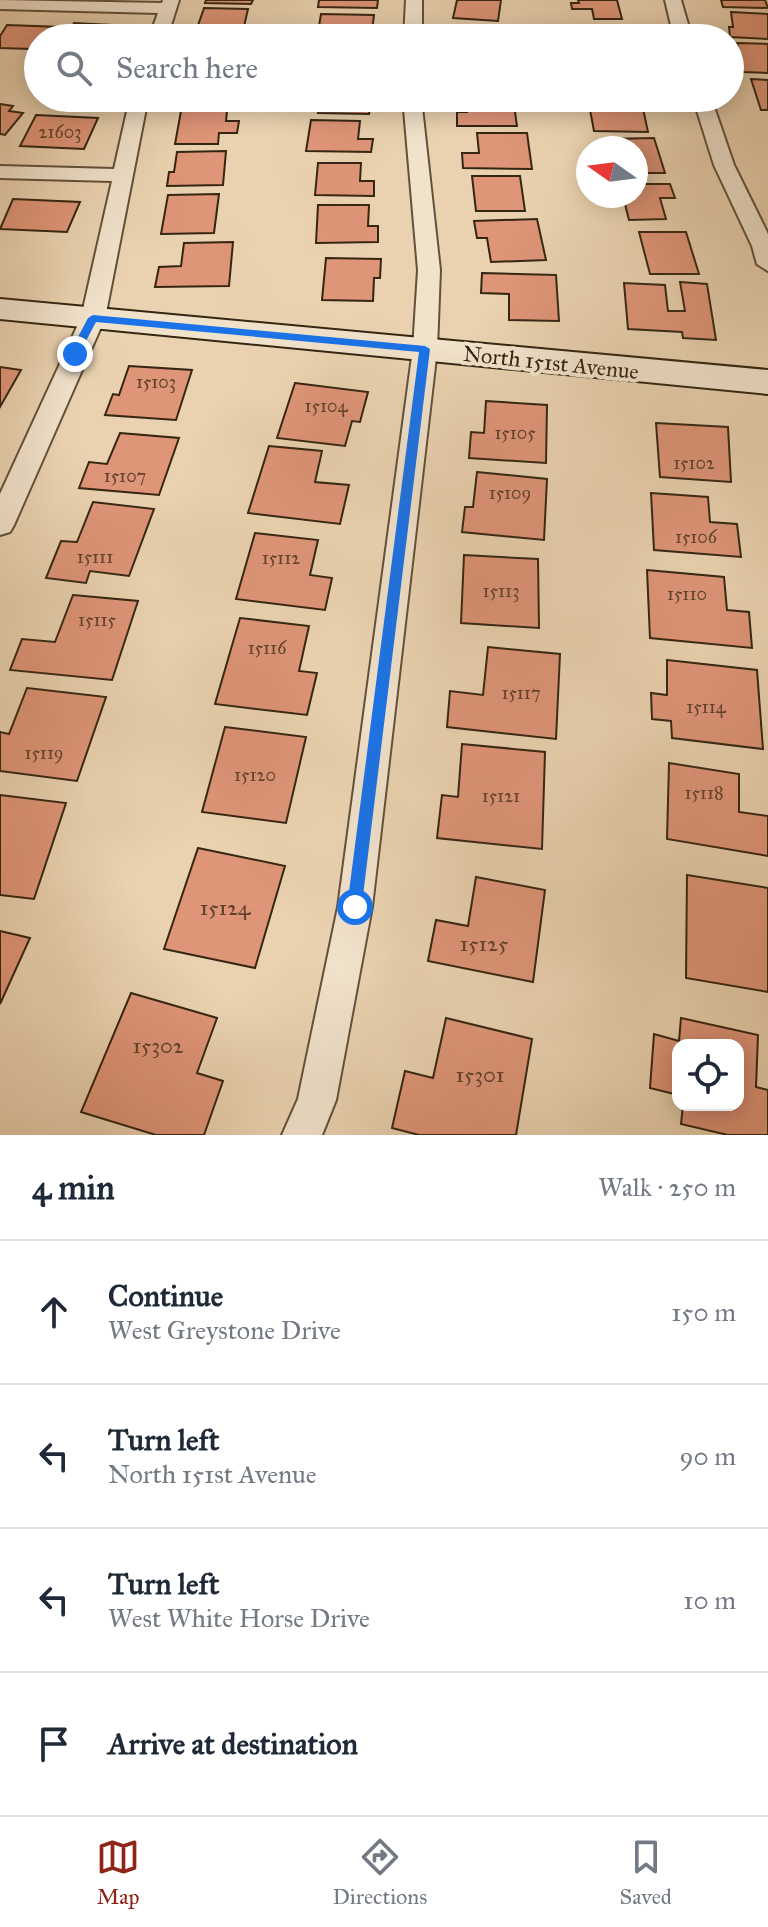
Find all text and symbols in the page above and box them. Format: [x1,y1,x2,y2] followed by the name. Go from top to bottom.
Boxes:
[24,24,744,112] search box
[52,46,96,90] icon: search
[116,50,258,86] text: Search here
[39,121,81,143] house number: 21603
[576,136,648,208] north arrow
[57,336,93,372] route end
[462,340,640,385] street label: North 151st Avenue
[136,371,176,393] house number: 15103
[305,395,348,417] house number: 15104
[494,422,536,444] house number: 15105
[673,452,715,474] house number: 15102
[104,465,146,487] house number: 15107
[489,482,531,504] house number: 15109
[675,526,718,548] house number: 15106
[77,546,113,568] house number: 15111
[262,547,300,569] house number: 15112
[483,580,519,602] house number: 15113
[667,583,707,605] house number: 15110
[78,609,117,631] house number: 15115
[248,637,287,659] house number: 15116
[501,682,541,704] house number: 15117
[686,696,727,718] house number: 15114
[24,742,64,764] house number: 15119
[234,764,276,786] house number: 15120
[684,782,724,804] house number: 15118
[482,785,520,807] house number: 15121
[337,889,373,925] route start
[200,894,251,921] house number: 15124
[460,930,508,957] house number: 15125
[132,1032,184,1059] house number: 15302
[672,1039,744,1111] map controls
[672,1039,744,1111] button: locate
[456,1061,504,1088] house number: 15301
[32,1167,115,1208] text: 4 min
[598,1171,736,1203] text: Walk · 250 m
[108,1278,223,1314] text: Continue
[32,1290,76,1334] icon: ahead
[671,1296,736,1328] text: 150 m
[108,1314,341,1346] text: West Greystone Drive
[108,1422,219,1458] text: Turn left
[32,1434,76,1478] icon: left
[679,1440,736,1472] text: 90 m
[108,1458,317,1490] text: North 151st Avenue
[108,1566,219,1602] text: Turn left
[32,1578,76,1622] icon: left
[683,1584,736,1616] text: 10 m
[108,1602,370,1634] text: West White Horse Drive
[32,1722,76,1766] icon: arrive
[108,1726,358,1762] text: Arrive at destination
[96,1835,140,1910] tab: Map
[332,1835,427,1910] tab: Directions
[620,1835,672,1910] tab: Saved

